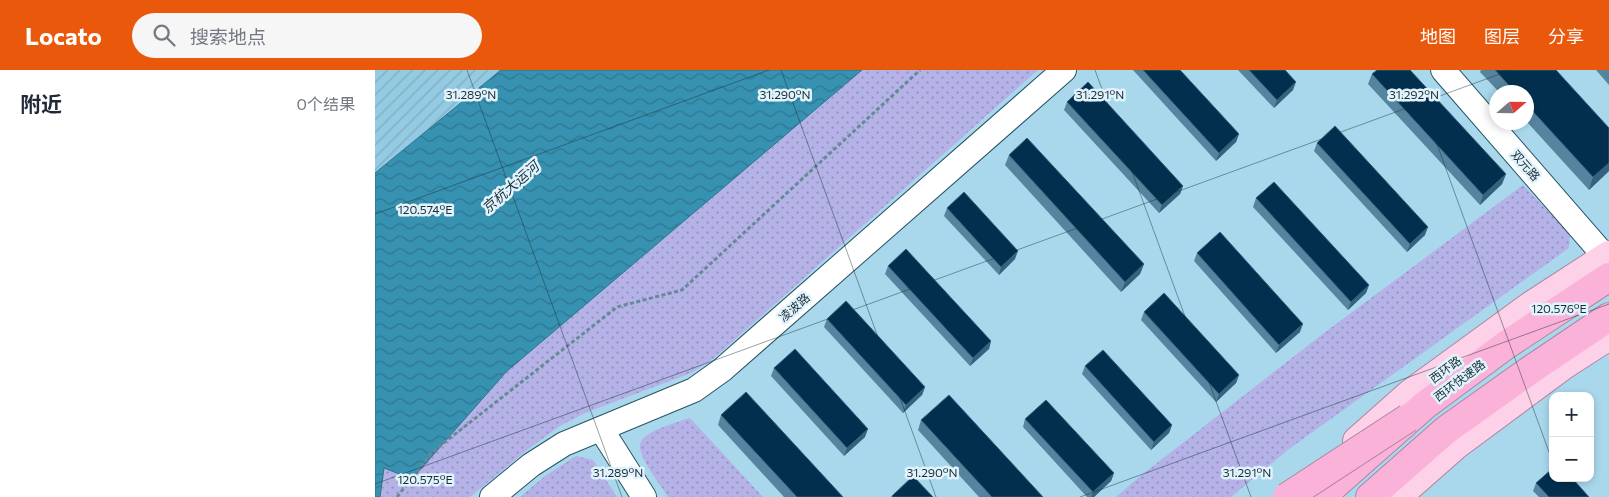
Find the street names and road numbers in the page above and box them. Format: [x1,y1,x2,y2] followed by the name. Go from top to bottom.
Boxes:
[1509,147,1543,183] street label: 双元路
[776,290,812,324] street label: 凌波路
[1426,353,1464,385] street label: 西环路
[1431,356,1487,404] street label: 西环快速路

